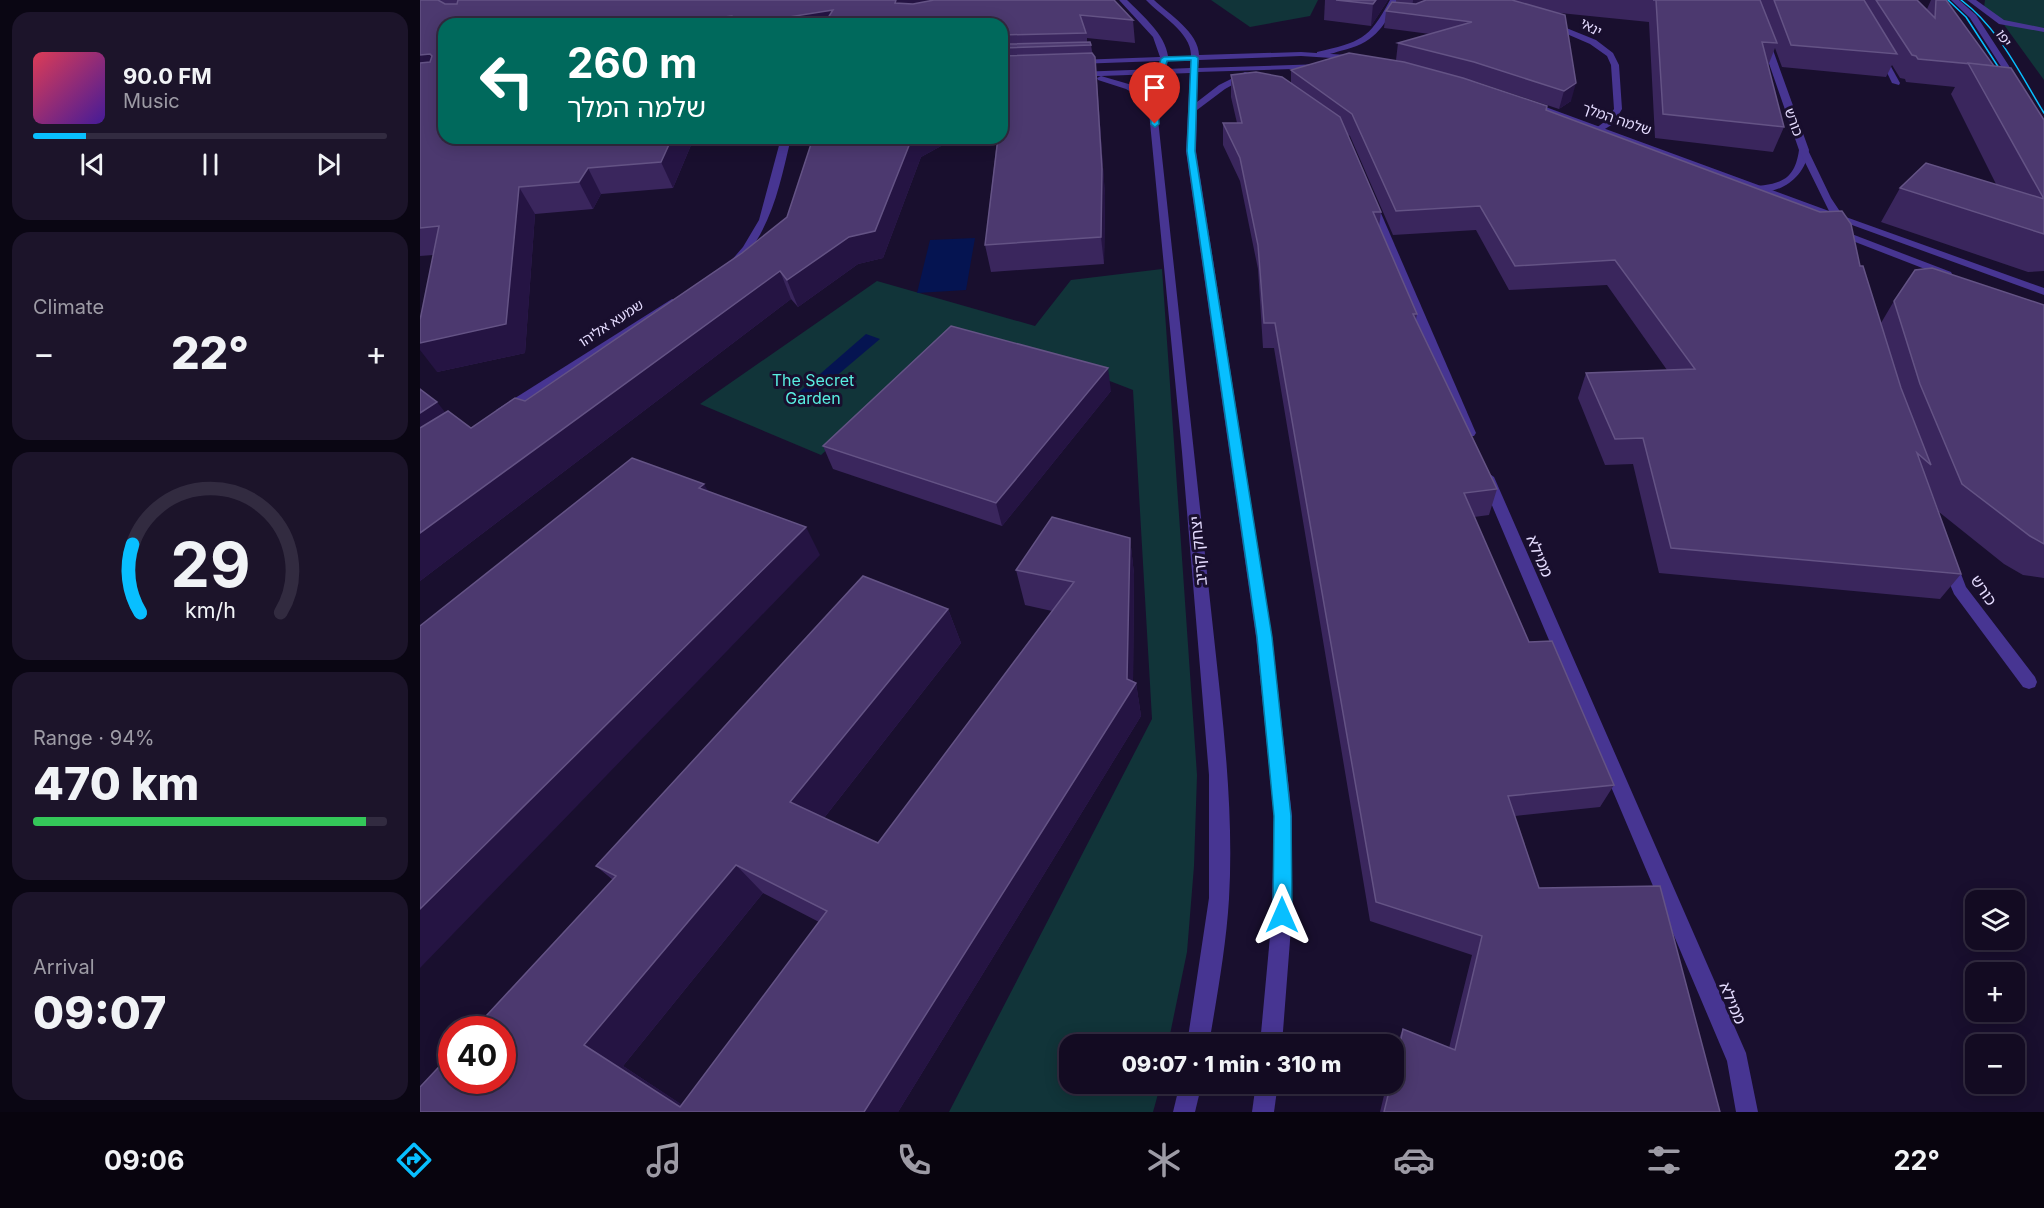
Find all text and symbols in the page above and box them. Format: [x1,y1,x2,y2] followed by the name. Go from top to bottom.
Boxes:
[1577,14,1605,39] street label: ינאי
[1993,26,2016,49] street label: יפו
[567,37,697,88] text: 260 m
[468,42,546,120] icon: left
[1129,62,1180,124] pin
[123,63,212,89] text: 90.0 FM
[1138,71,1171,104] icon: arrive
[123,89,180,113] text: Music
[567,91,706,124] text: שלמה המלך
[1580,99,1654,138] street label: שלמה המלך
[1782,105,1807,138] street label: כורש
[76,148,109,181] icon: previous
[194,148,227,181] icon: pause
[312,148,345,181] icon: next
[33,295,104,319] text: Climate
[575,295,646,350] street label: שמעא אליהו
[171,325,249,380] text: 22°
[33,333,55,373] text: −
[365,333,387,373] text: +
[772,370,854,408] park label: The Secret Garden
[1185,515,1211,587] street label: יצחק קריב
[170,527,250,602] text: 29
[1522,532,1558,580] street label: ממילא
[1966,571,2002,609] street label: כורש
[185,597,235,623] text: km/h
[33,726,155,750] text: Range · 94%
[33,756,199,811] text: 470 km
[1250,883,1314,947] position arrow
[1965,890,2025,1094] map controls
[1965,890,2025,950] button: layers
[33,955,95,979] text: Arrival
[1965,962,2025,1022] button: +
[1715,979,1751,1027] street label: ממילא
[33,985,166,1040] text: 09:07
[438,1016,516,1094] speed limit sign: 40
[1965,1034,2025,1094] button: −
[1122,1051,1341,1077] text: 09:07 · 1 min · 310 m
[393,1139,435,1181] icon: directions
[643,1139,685,1181] icon: music
[893,1139,935,1181] icon: phone
[1143,1139,1185,1181] icon: climate
[1393,1139,1435,1181] icon: car
[1643,1139,1685,1181] icon: filters
[104,1144,185,1177] text: 09:06
[1893,1144,1940,1177] text: 22°

